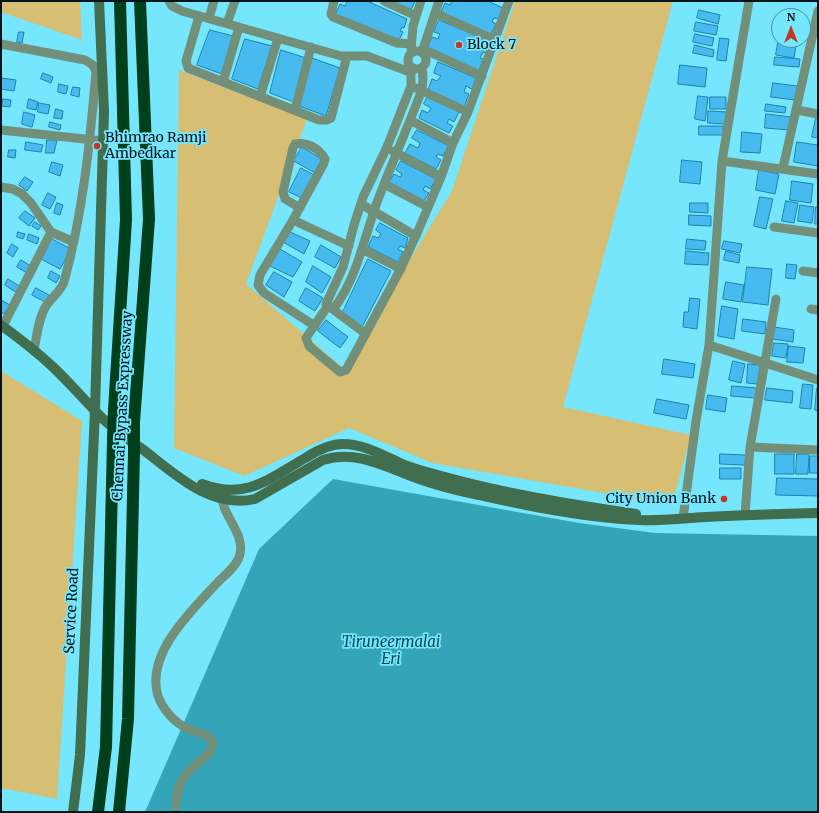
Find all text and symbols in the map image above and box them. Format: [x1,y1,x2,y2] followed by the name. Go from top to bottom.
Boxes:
[771,8,811,48] north arrow
[787,10,795,24] text: N
[467,37,516,53] place label: Block 7
[454,40,464,50] marker: Block 7
[105,130,207,162] place label: Bhimrao Ramji Ambedkar
[92,141,102,151] marker: Bhimrao Ramji Ambedkar
[110,310,136,502] street label: Chennai Bypass Expressway
[606,491,716,507] place label: City Union Bank
[719,494,729,504] marker: City Union Bank
[61,567,83,655] street label: Service Road
[342,634,440,669] water label: Tiruneermalai Eri

